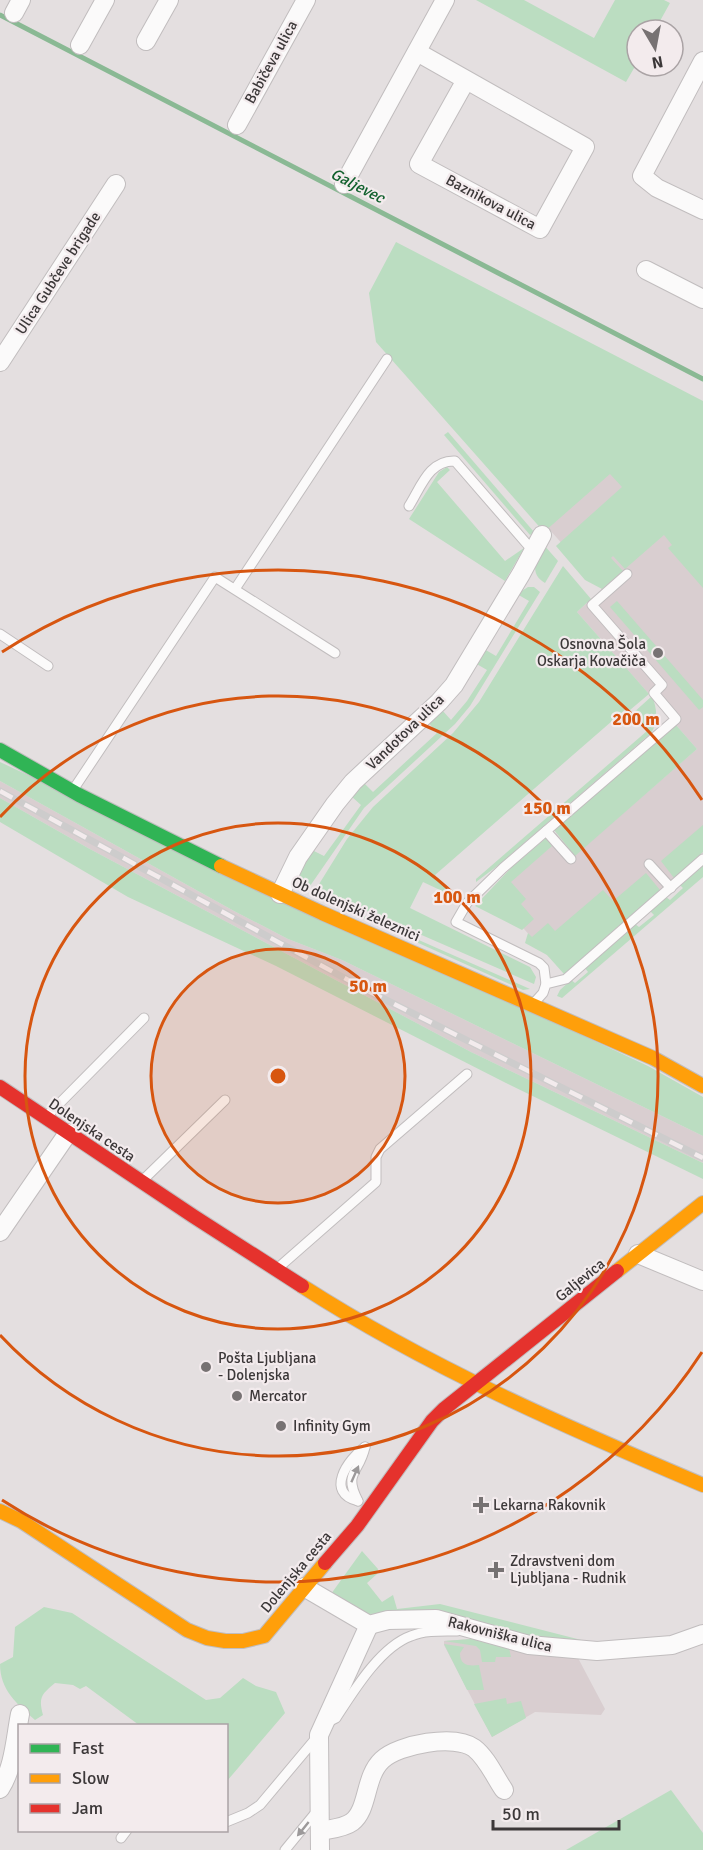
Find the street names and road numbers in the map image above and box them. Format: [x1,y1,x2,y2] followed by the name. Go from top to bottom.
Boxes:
[241,17,301,107] street label: Babičeva ulica
[443,171,539,233] street label: Baznikova ulica
[12,208,104,338] street label: Ulica Gubčeve brigade
[362,690,448,774] street label: Vandotova ulica
[289,873,423,945] street label: Ob dolenjski železnici
[45,1094,139,1166] street label: Dolenjska cesta
[552,1255,608,1305] street label: Galjevica
[257,1528,335,1616] street label: Dolenjska cesta
[446,1612,554,1656] street label: Rakovniška ulica

